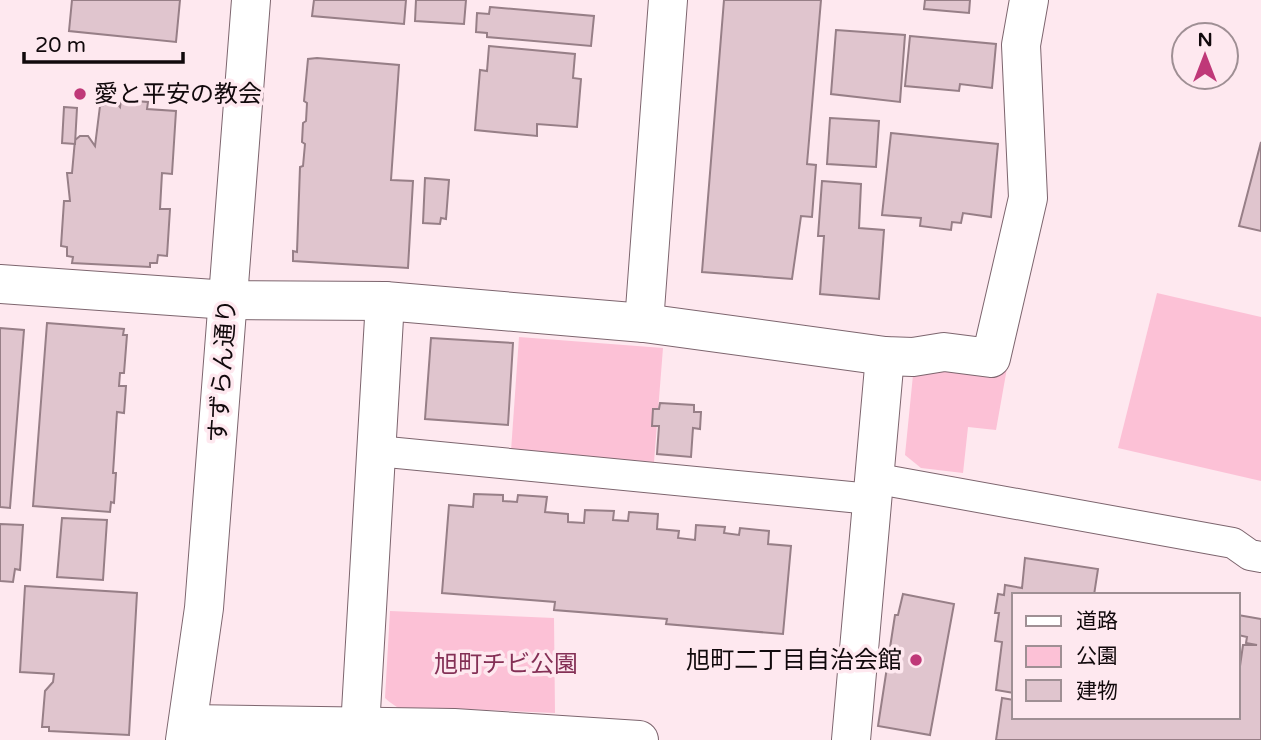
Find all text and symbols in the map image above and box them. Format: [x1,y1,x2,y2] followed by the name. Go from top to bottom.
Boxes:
[24,21,184,65] scale bar
[1170,21,1240,91] north arrow
[1197,29,1213,51] text: N
[35,33,86,58] text: 20 m
[94,80,262,109] place label: 愛と平安の教会
[72,86,88,102] marker: 愛と平安の教会
[204,298,242,444] street label: すずらん通り
[1012,593,1240,719] legend
[1076,609,1118,634] text: 道路
[1076,644,1118,669] text: 公園
[686,646,902,675] place label: 旭町二丁目自治会館
[434,650,578,679] park label: 旭町チビ公園
[908,652,924,668] marker: 旭町二丁目自治会館
[1076,679,1118,704] text: 建物

